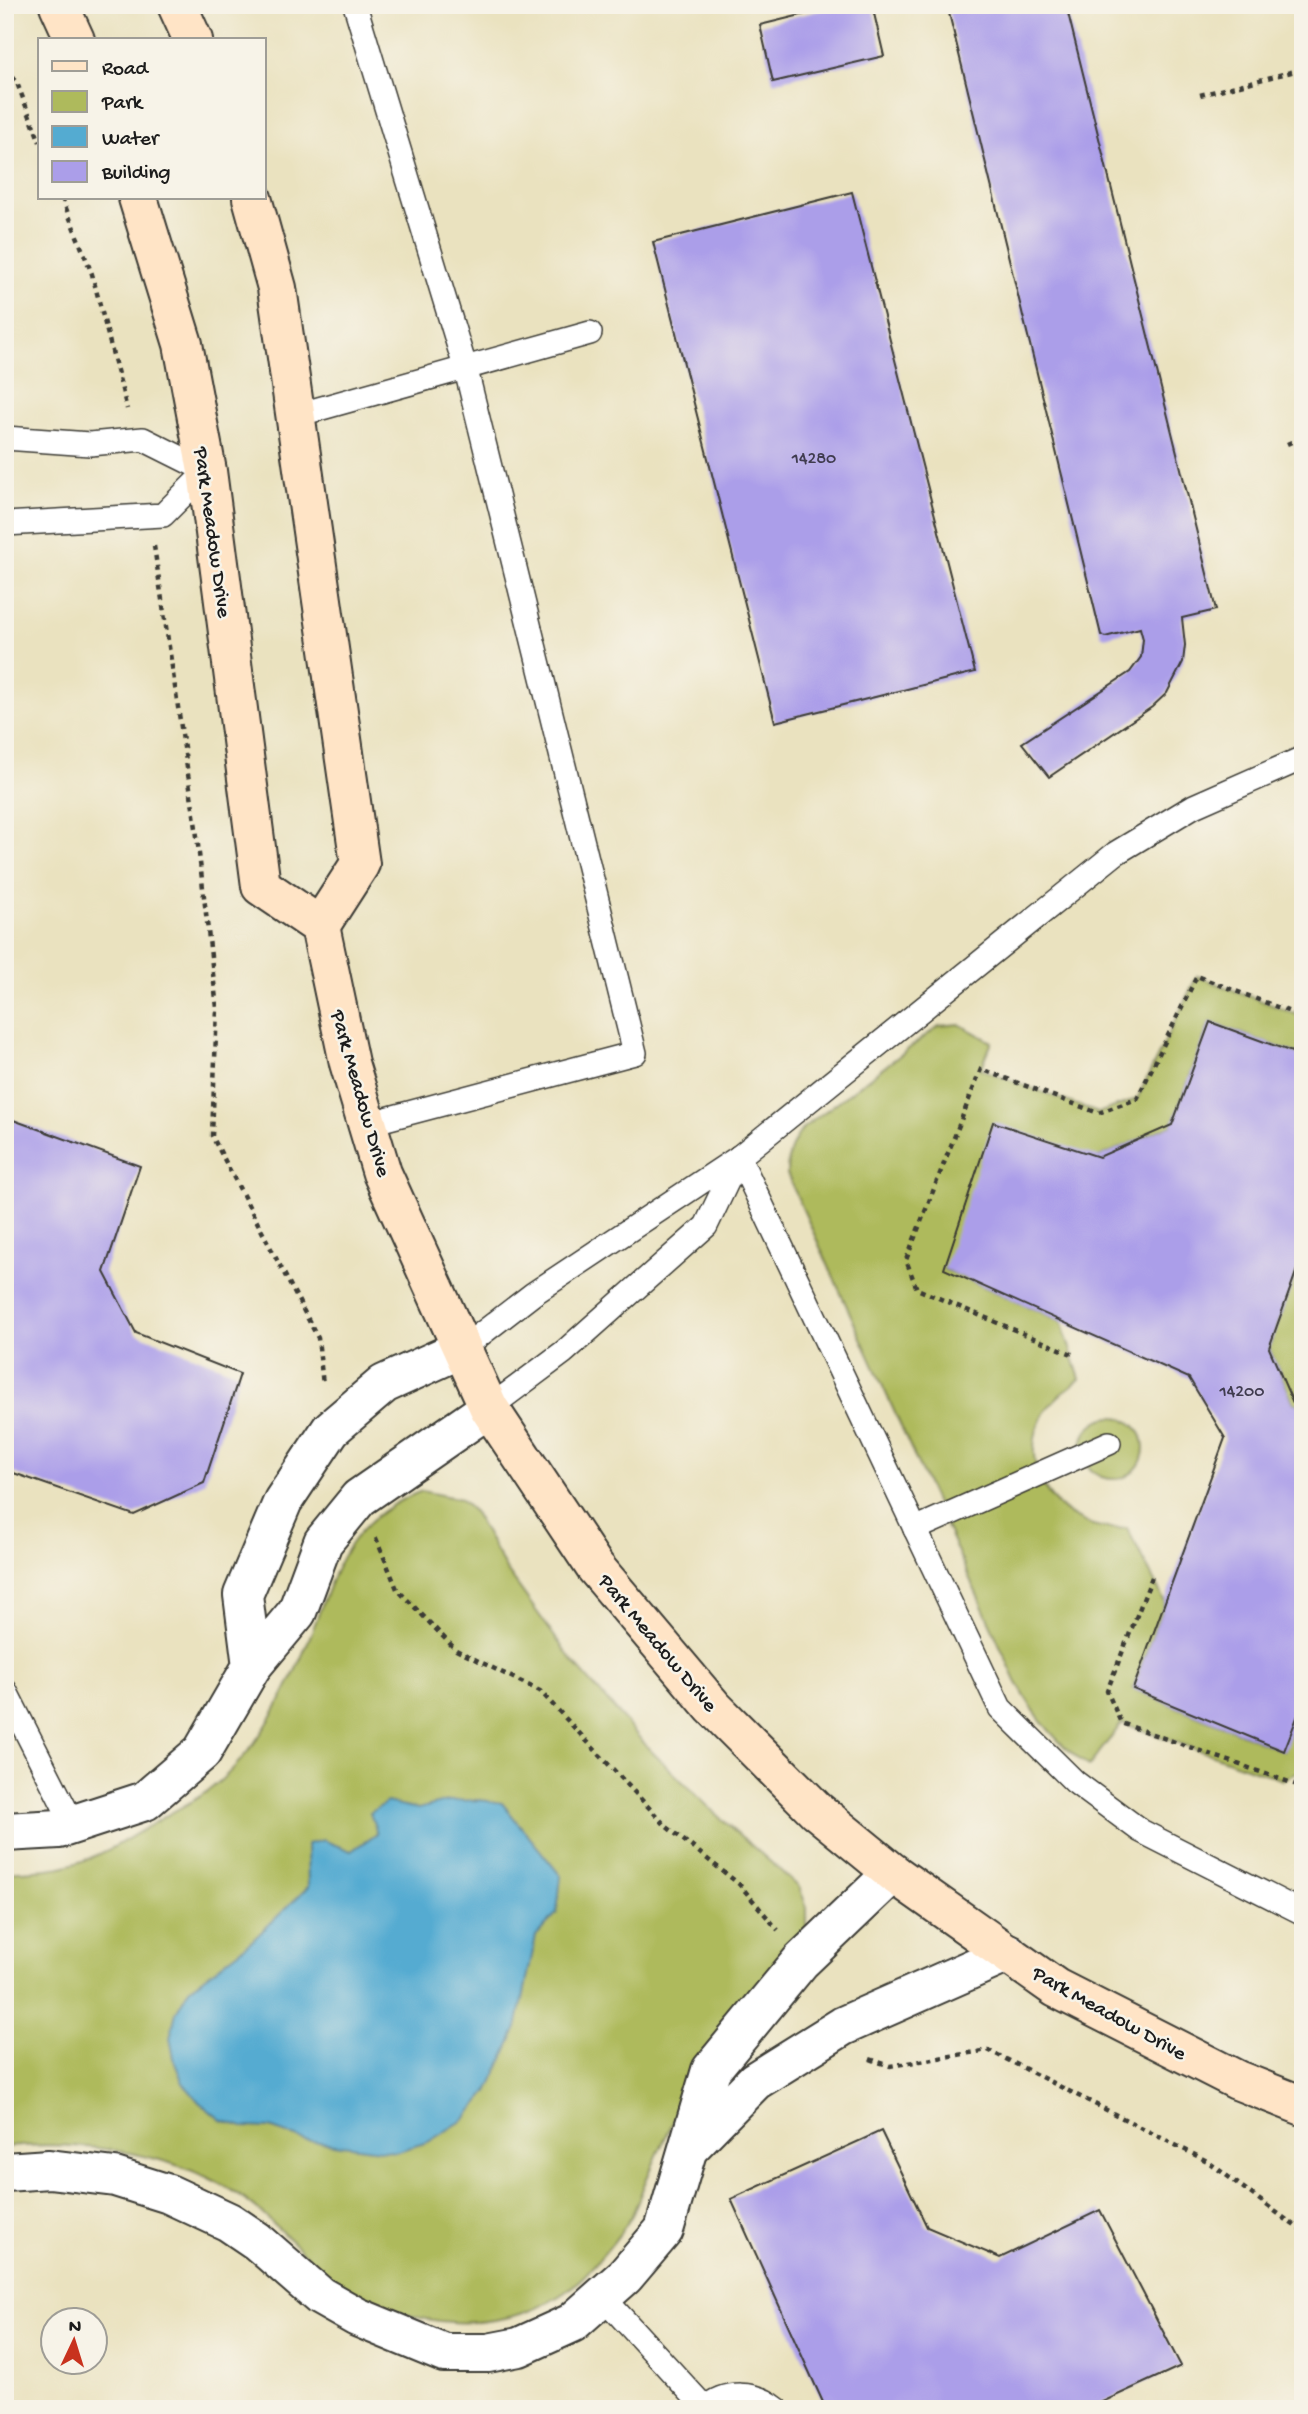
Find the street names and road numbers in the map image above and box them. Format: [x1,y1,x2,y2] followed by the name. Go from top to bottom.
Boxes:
[186,444,235,621] street label: Park Meadow Drive
[323,1007,395,1181] street label: Park Meadow Drive
[591,1569,722,1719] street label: Park Meadow Drive
[1026,1962,1191,2068] street label: Park Meadow Drive

